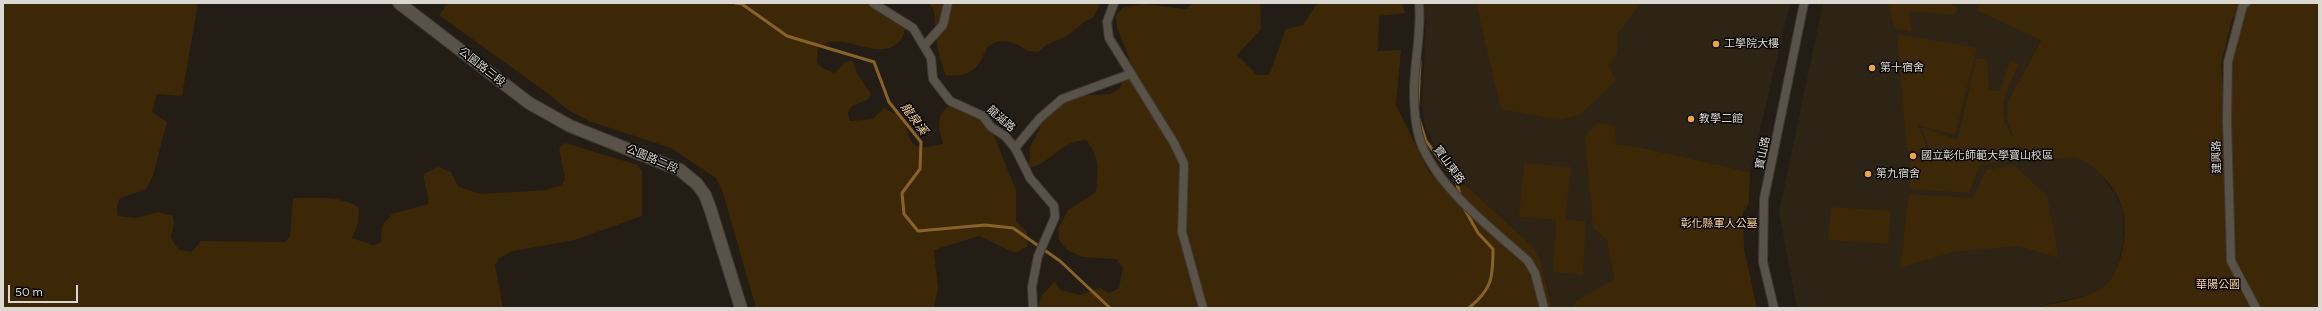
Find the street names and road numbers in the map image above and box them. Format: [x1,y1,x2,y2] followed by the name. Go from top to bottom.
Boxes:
[456,45,508,89] street label: 公園路三段
[984,103,1018,135] street label: 龍涎路
[1753,135,1773,171] street label: 寶山路
[2210,140,2224,174] street label: 建興路
[624,142,680,176] street label: 公園路二段
[1431,143,1467,187] street label: 寶山東路

